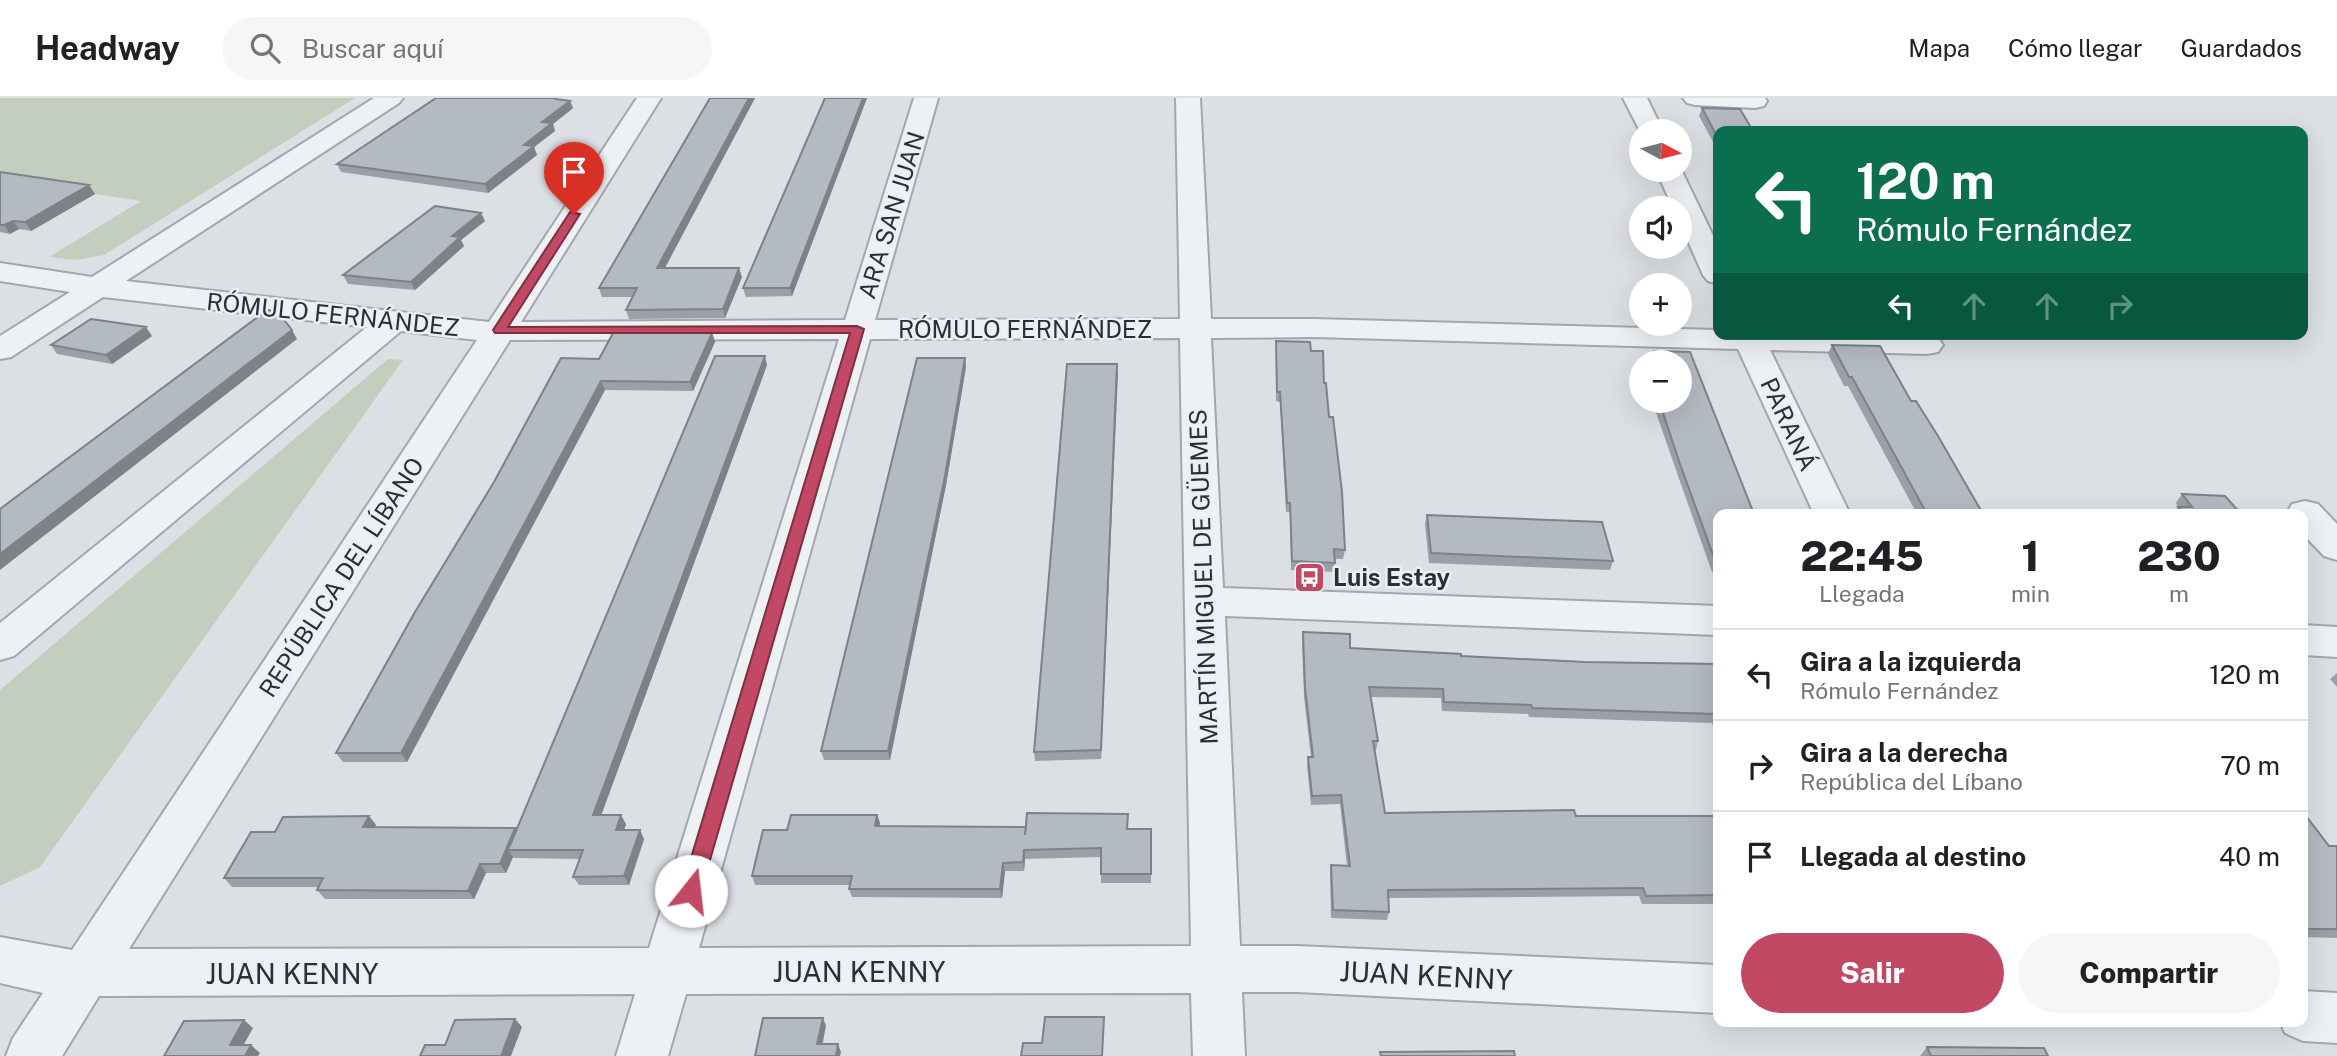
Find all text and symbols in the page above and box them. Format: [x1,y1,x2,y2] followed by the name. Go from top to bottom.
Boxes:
[222,17,712,80] search box
[35,29,180,67] text: Headway
[246,29,284,67] icon: search
[302,33,444,64] text: Buscar aquí
[1908,34,1970,62] text: Mapa
[2008,34,2142,62] text: Cómo llegar
[2180,34,2302,62] text: Guardados
[1629,119,1692,182] north arrow
[1629,119,1692,413] map controls
[852,128,930,302] street label: ARA SAN JUAN
[544,142,604,214] pin
[1856,152,1995,210] text: 120 m
[555,153,593,191] icon: arrive
[1741,154,1832,245] icon: left
[1629,196,1692,259] button: sound
[1856,211,2132,248] text: Rómulo Fernández
[1629,273,1692,336] button: +
[205,287,461,341] street label: RÓMULO FERNÁNDEZ
[1882,287,1920,325] icon: left
[1955,287,1993,325] icon: ahead
[2028,287,2066,325] icon: ahead
[2101,287,2139,325] icon: right
[898,315,1152,343] street label: RÓMULO FERNÁNDEZ
[1629,350,1692,413] button: −
[1755,373,1823,475] street label: PARANÁ
[1182,409,1223,745] street label: MARTÍN MIGUEL DE GÜEMES
[253,452,429,702] street label: REPÚBLICA DEL LÍBANO
[1800,531,1924,580] text: 22:45
[2021,531,2040,580] text: 1
[2137,531,2221,580] text: 230
[1293,560,1327,594] bus stop icon: Luis Estay
[1333,563,1451,591] place label: Luis Estay
[1819,580,1905,607] text: Llegada
[2011,580,2050,607] text: min
[2169,580,2189,607] text: m
[1800,646,2022,677] text: Gira a la izquierda
[1741,656,1779,694] icon: left
[2209,659,2280,690] text: 120 m
[1800,677,1999,704] text: Rómulo Fernández
[1800,737,2008,768] text: Gira a la derecha
[1741,747,1779,785] icon: right
[2220,750,2280,781] text: 70 m
[1800,768,2023,795] text: República del Líbano
[1741,838,1779,876] icon: arrive
[1800,841,2026,872] text: Llegada al destino
[2219,841,2280,872] text: 40 m
[654,854,728,928] position arrow
[1741,933,2004,1013] button: Salir
[2018,933,2280,1013] button: Compartir
[1339,954,1513,996] street label: JUAN KENNY
[772,955,946,988] street label: JUAN KENNY
[205,957,379,990] street label: JUAN KENNY

